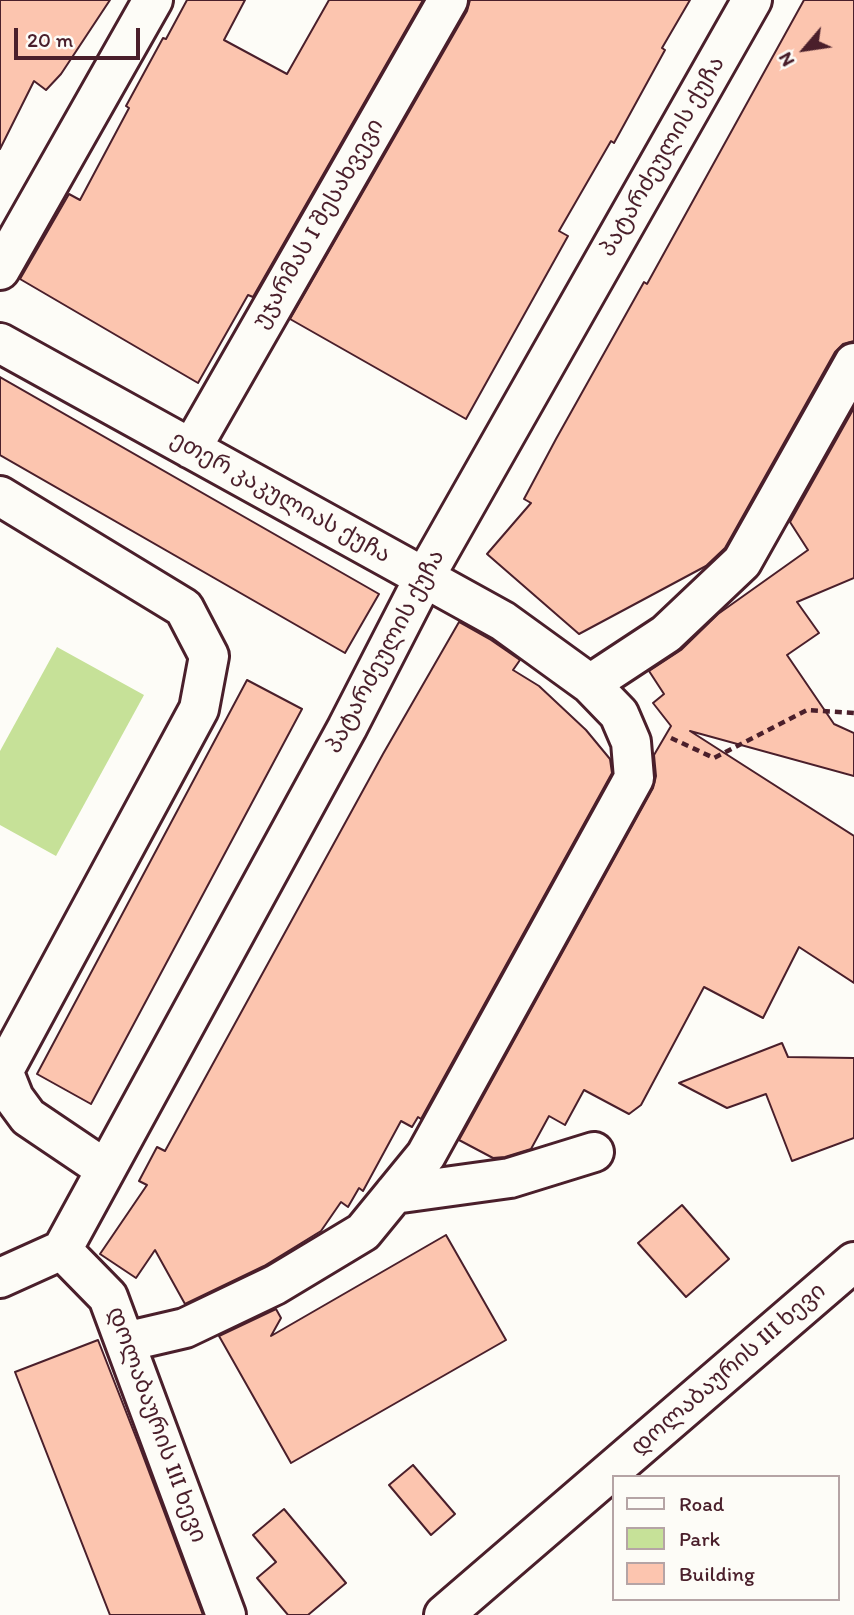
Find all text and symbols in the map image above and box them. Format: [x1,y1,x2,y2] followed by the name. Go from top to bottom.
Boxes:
[18,14,144,58] scale bar
[770,14,840,84] north arrow
[27,27,73,52] text: 20 m
[773,48,799,71] text: N
[594,52,732,262] street label: პატარძეულის ქუჩა
[248,114,390,334] street label: უჯარმას I შესახვევი
[165,426,395,570] street label: ეთერ კაკულიას ქუჩა
[321,546,451,758] street label: პატარძეულის ქუჩა
[626,1278,832,1462] street label: დოლაბაურის III ხევი
[100,1303,212,1547] street label: დოლაბაურის III ხევი
[612,1475,840,1601] legend
[679,1491,724,1516] text: Road
[679,1526,720,1551] text: Park
[679,1561,755,1586] text: Building

